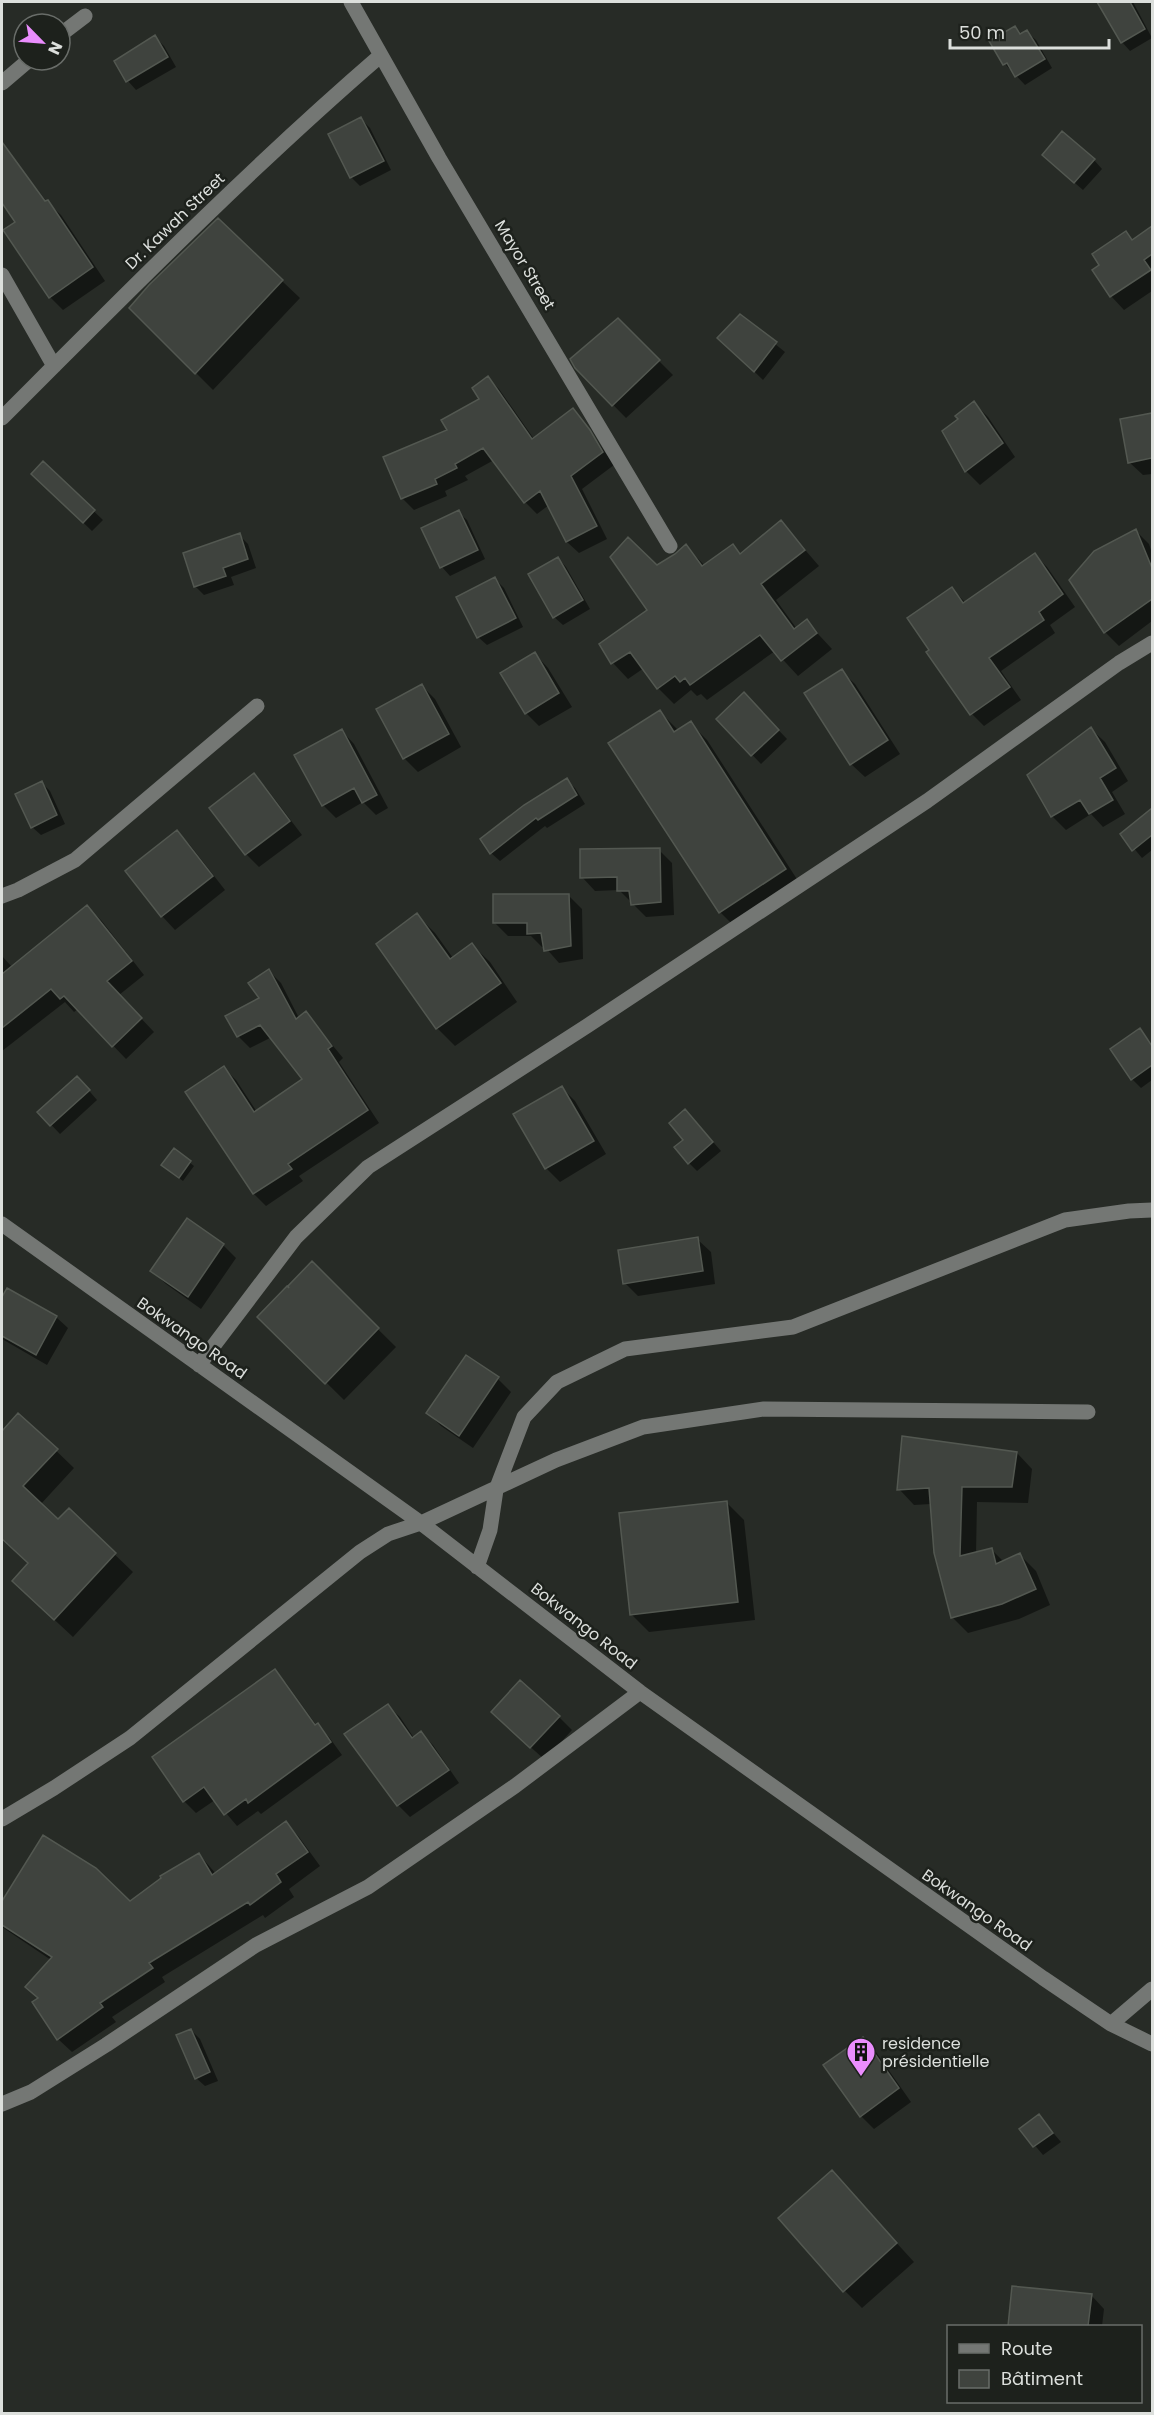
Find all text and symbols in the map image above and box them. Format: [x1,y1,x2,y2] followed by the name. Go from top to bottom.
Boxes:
[12,12,72,72] north arrow
[950,12,1109,50] scale bar
[959,20,1005,45] text: 50 m
[42,38,68,58] text: N
[120,167,230,275] street label: Dr. Kawah Street
[489,216,561,314] street label: Mayor Street
[132,1291,252,1385] street label: Bokwango Road
[526,1577,642,1675] street label: Bokwango Road
[917,1863,1037,1957] street label: Bokwango Road
[882,2032,990,2073] place label: residence présidentielle
[845,2036,877,2078] building icon: residence présidentielle
[947,2325,1142,2403] legend
[1001,2336,1053,2361] text: Route
[1001,2366,1083,2391] text: Bâtiment

